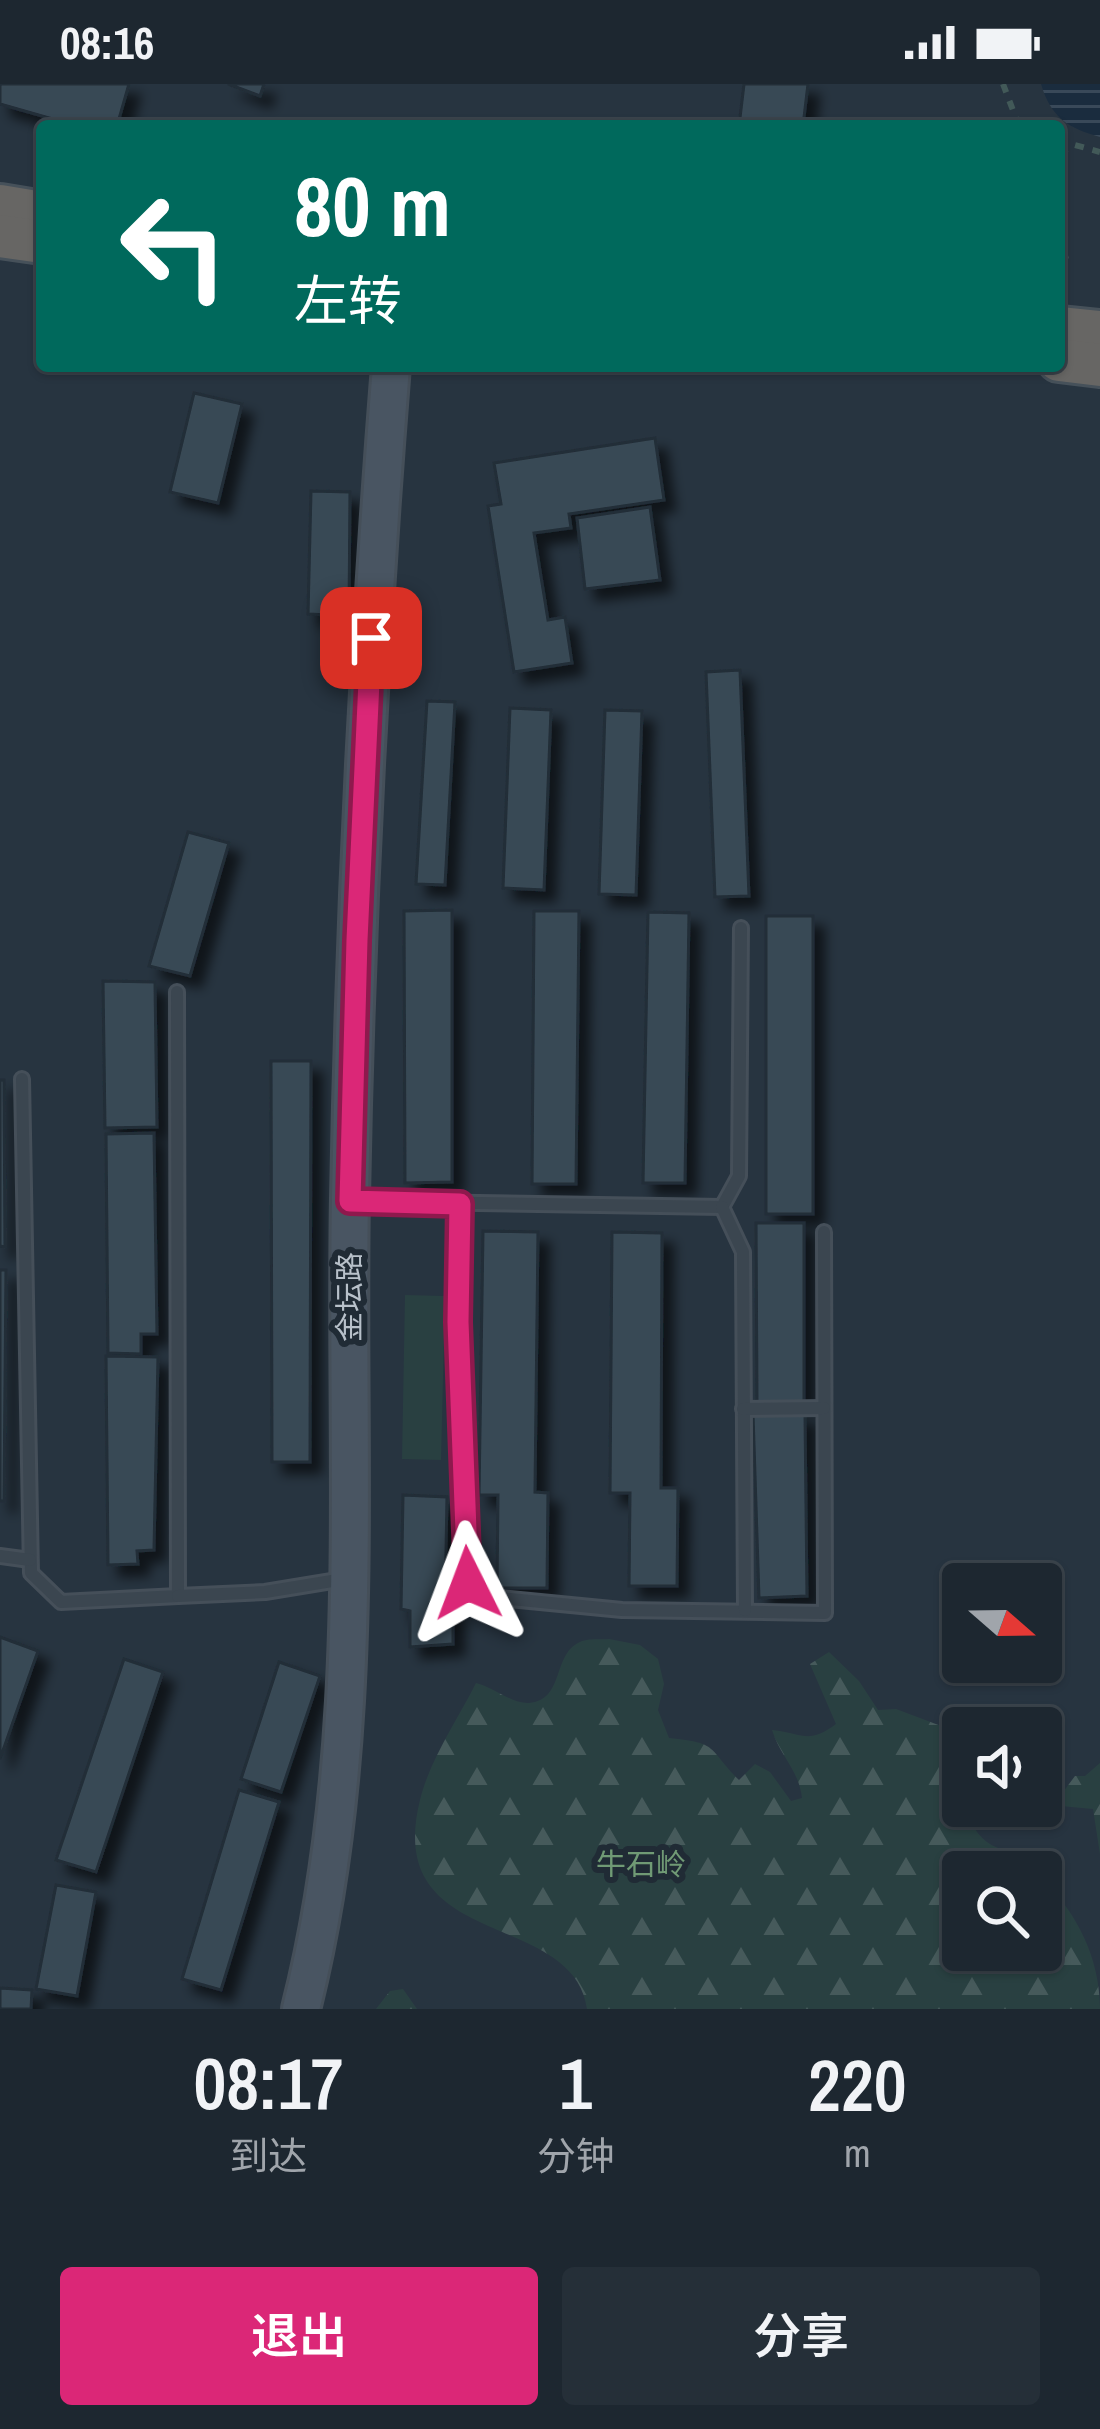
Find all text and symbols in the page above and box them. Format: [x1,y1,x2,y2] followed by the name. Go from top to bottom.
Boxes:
[60,12,154,73] text: 08:16
[294,149,451,262] text: 80 m
[96,168,252,324] icon: left
[294,264,402,337] text: 左转
[320,587,422,689] pin
[338,605,404,671] icon: arrive
[329,1252,369,1342] street label: 金坛路
[405,1520,531,1646] position arrow
[942,1563,1062,1683] north arrow
[942,1563,1062,1971] map controls
[942,1707,1062,1827] button: sound
[596,1844,686,1884] park label: 牛石岭
[942,1851,1062,1971] button: search
[193,2034,343,2131] text: 08:17
[559,2034,592,2131] text: 1
[808,2036,907,2133] text: 220
[844,2127,871,2179] text: m
[229,2130,307,2182] text: 到达
[537,2130,615,2182] text: 分钟
[60,2267,538,2405] button: 退出
[562,2267,1040,2405] button: 分享

